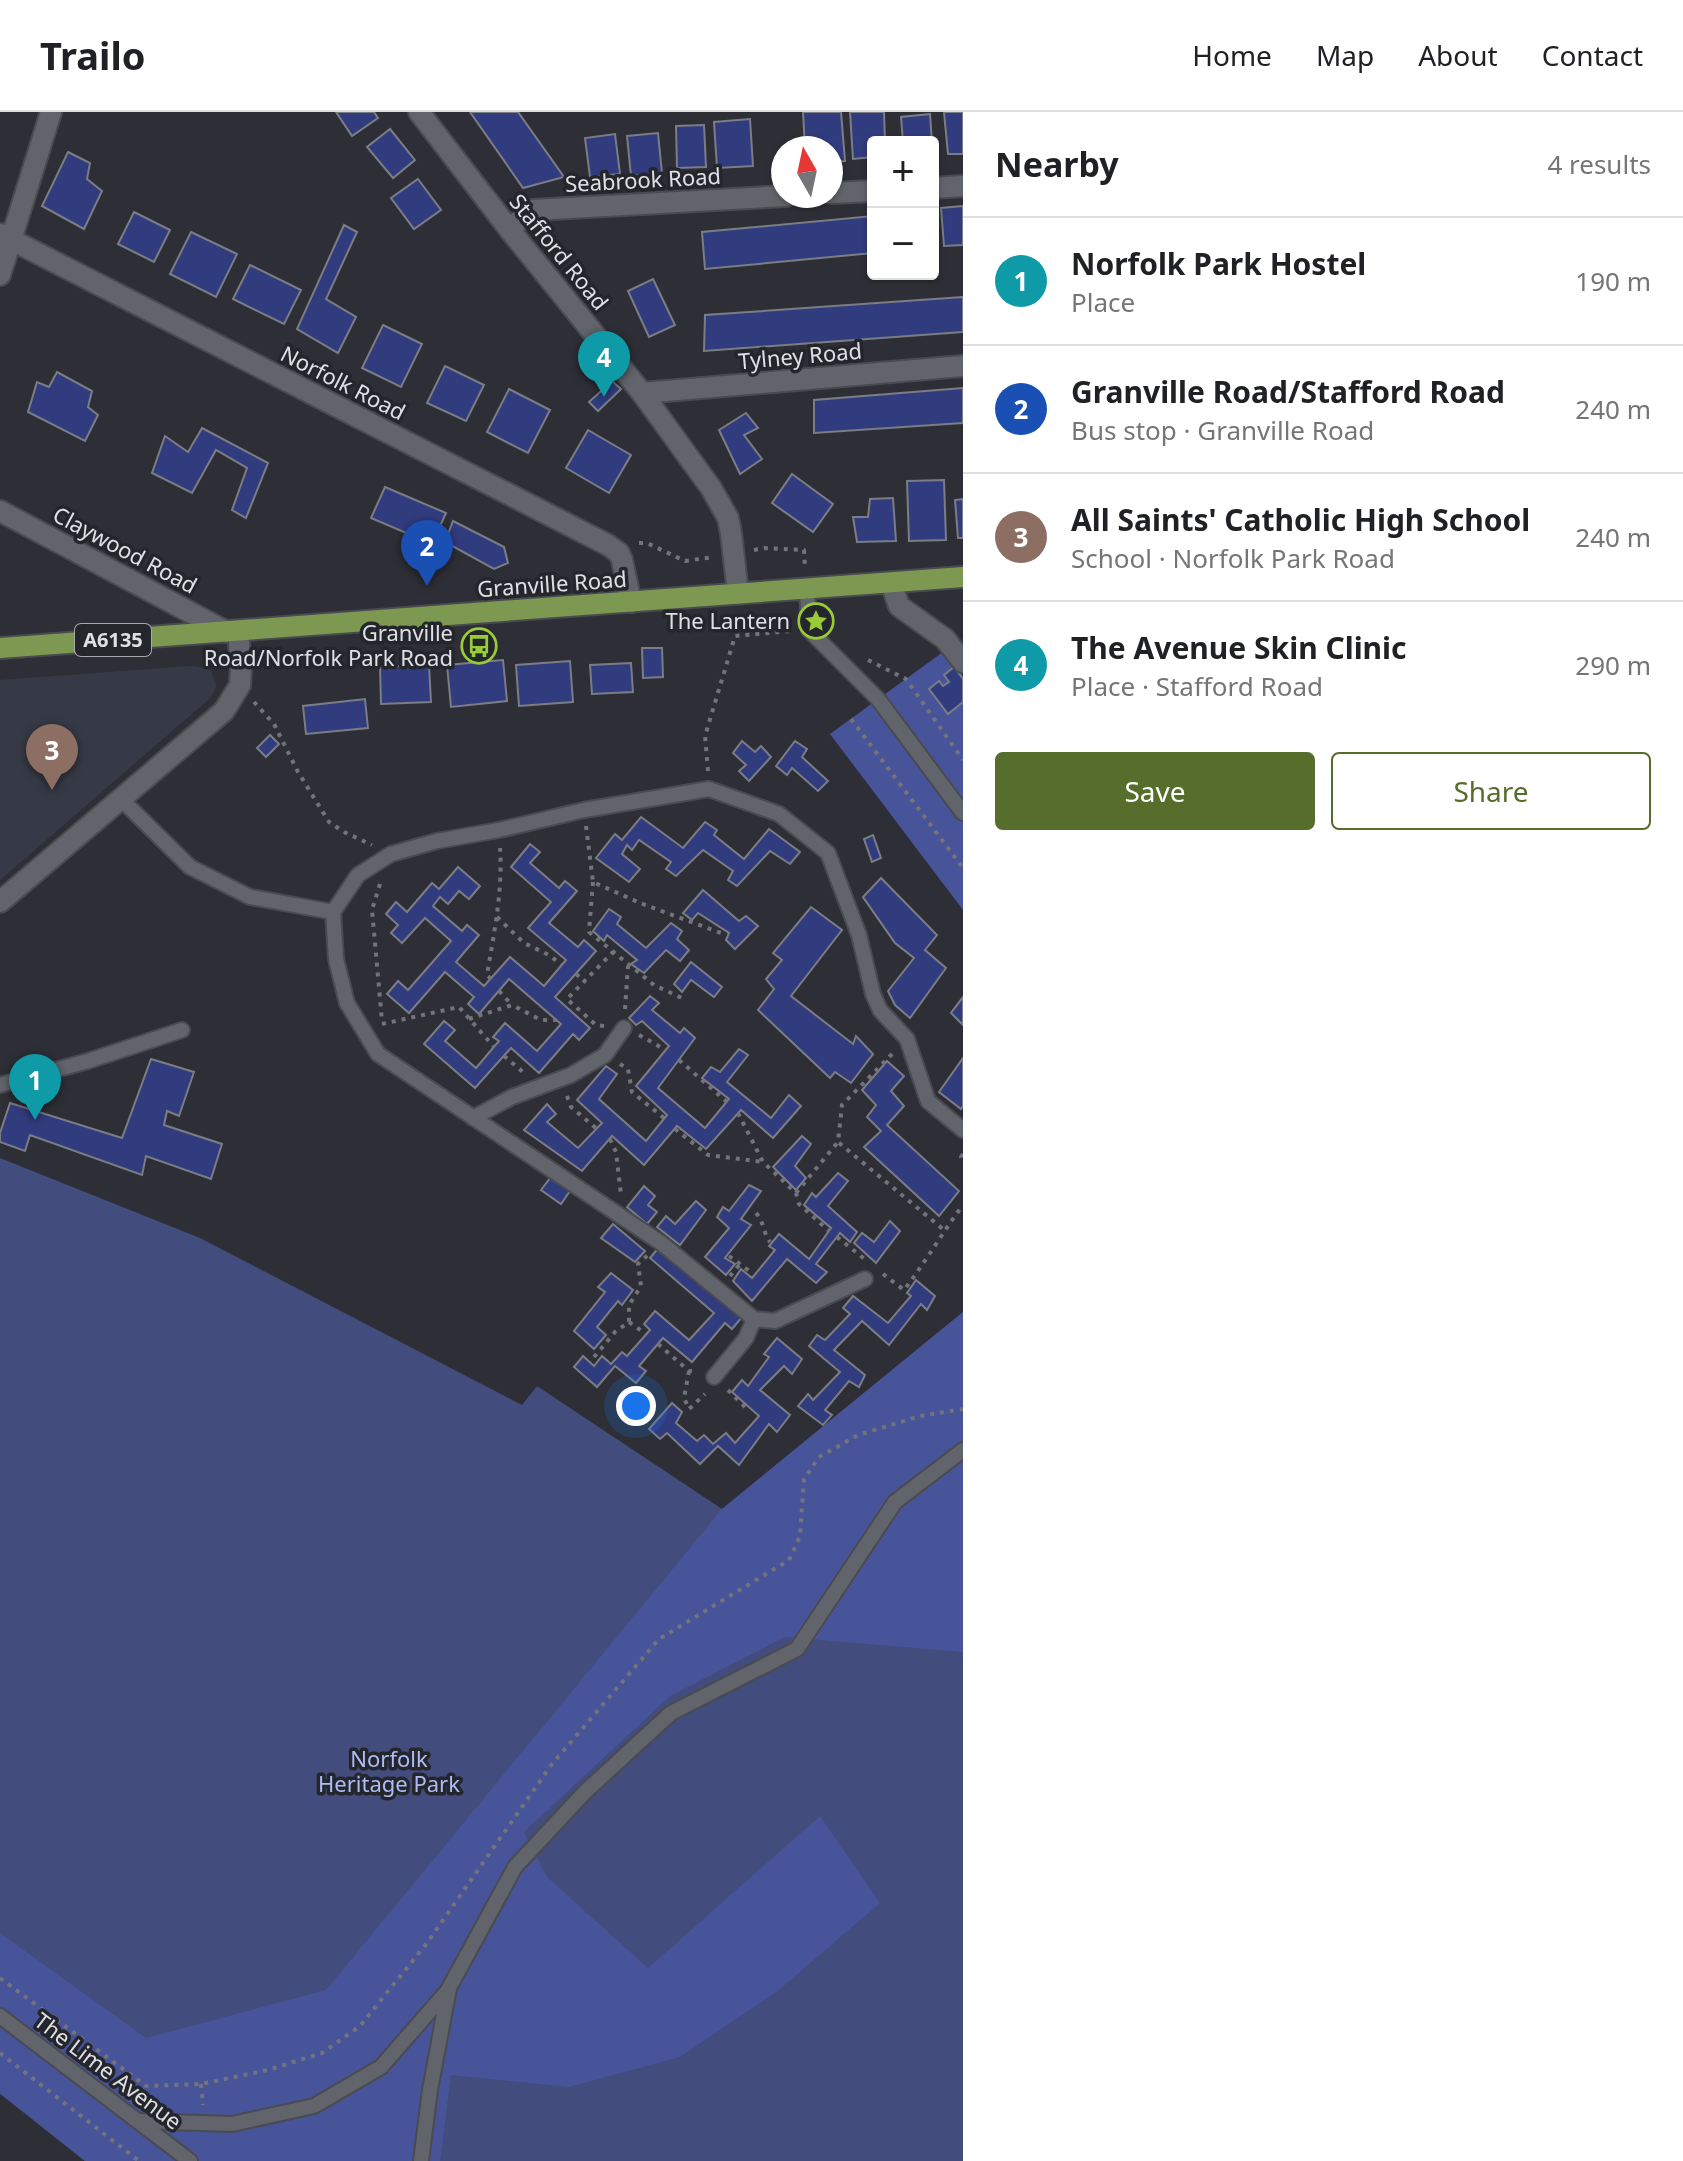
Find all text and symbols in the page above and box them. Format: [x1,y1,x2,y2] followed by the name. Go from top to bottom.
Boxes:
[40,29,145,81] text: Trailo
[1192,36,1272,74] text: Home
[1316,36,1374,74] text: Map
[1418,36,1498,74] text: About
[1542,36,1643,74] text: Contact
[771,136,843,208] north arrow
[867,136,939,280] map controls
[867,136,939,208] button: +
[995,141,1119,187] text: Nearby
[1547,146,1651,182] text: 4 results
[564,160,722,198] street label: Seabrook Road
[504,187,616,316] street label: Stafford Road
[867,208,939,280] button: −
[1071,243,1366,284] text: Norfolk Park Hostel
[1014,263,1028,299] text: 1
[1575,263,1651,299] text: 190 m
[1071,284,1135,320] text: Place
[578,331,630,397] pin: 4
[737,335,863,375] street label: Tylney Road
[276,338,411,426] street label: Norfolk Road
[1071,371,1505,412] text: Granville Road/Stafford Road
[1014,391,1028,427] text: 2
[1575,391,1651,427] text: 240 m
[1071,412,1374,448] text: Bus stop · Granville Road
[48,499,203,600] street label: Claywood Road
[1071,499,1530,540] text: All Saints' Catholic High School
[1014,519,1028,555] text: 3
[1575,519,1651,555] text: 240 m
[401,520,453,586] pin: 2
[1071,540,1395,576] text: School · Norfolk Park Road
[476,563,628,603] street label: Granville Road
[797,602,835,640] place icon: The Lantern
[666,605,790,635] place label: The Lantern
[204,617,453,672] place label: Granville Road/Norfolk Park Road
[75,624,151,656] road number: A6135
[460,627,498,665] bus stop icon: Granville Road/Norfolk Park Road
[1071,627,1407,668] text: The Avenue Skin Clinic
[1014,647,1028,683] text: 4
[1575,647,1651,683] text: 290 m
[1071,668,1323,704] text: Place · Stafford Road
[26,724,78,790] pin: 3
[995,752,1315,830] button: Save
[1331,752,1651,830] button: Share
[9,1054,61,1120] pin: 1
[616,1386,656,1426] your location
[318,1743,460,1798] park label: Norfolk Heritage Park
[29,2005,188,2135] street label: The Lime Avenue

